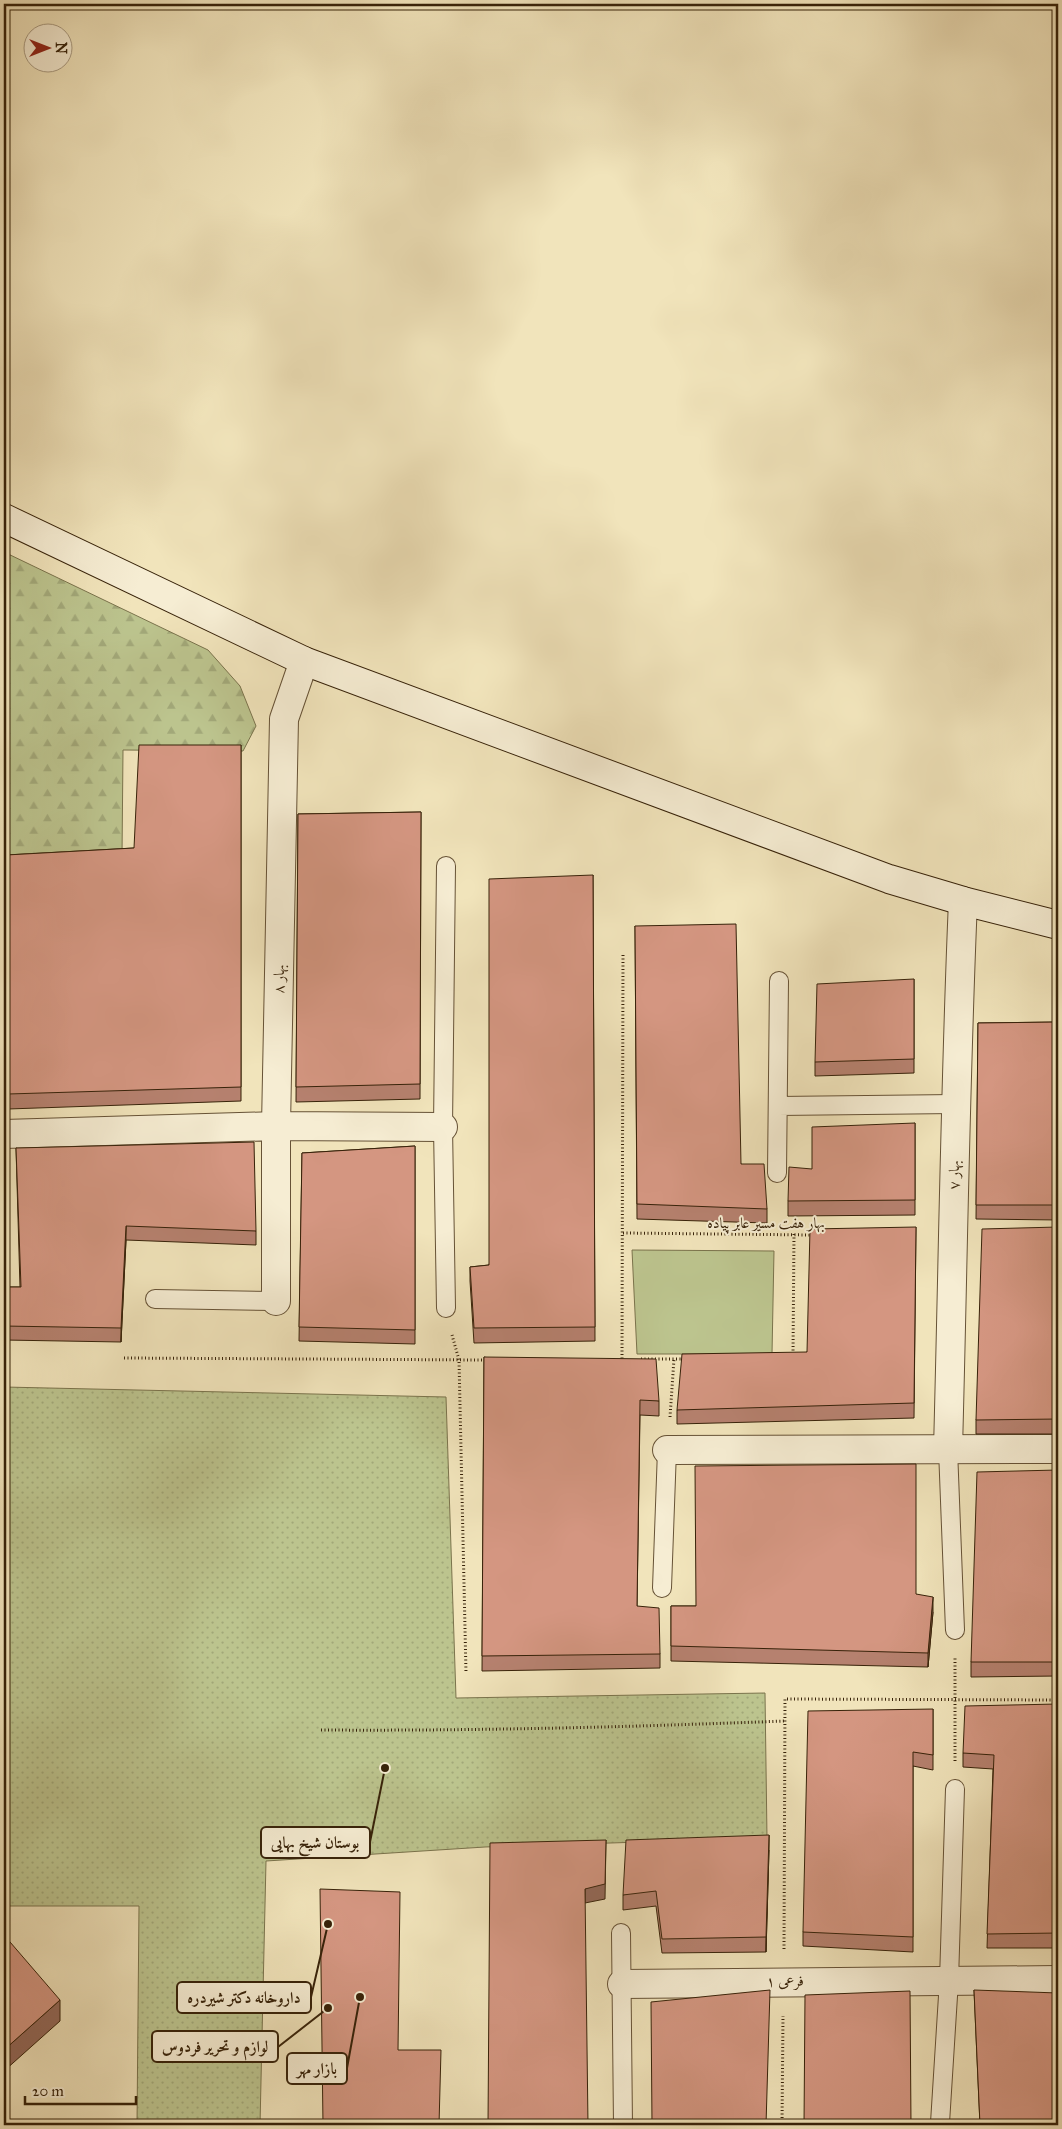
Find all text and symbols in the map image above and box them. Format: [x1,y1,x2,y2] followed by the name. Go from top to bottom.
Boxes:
[22,22,72,72] north arrow
[52,42,69,54] text: N
[270,964,289,994] street label: بهار ۸
[945,1160,964,1190] street label: بهار ۷
[707,1214,825,1234] street label: بهار هفت مسیر عابر پیاده
[261,1827,370,1858] callout: بوستان شیخ بهایی
[270,1833,359,1857] text: بوستان شیخ بهایی
[766,1972,804,1991] street label: فرعی ۱
[177,1982,311,2013] callout: داروخانه دکتر شیردره
[187,1988,301,2007] text: داروخانه دکتر شیردره
[152,2031,278,2062] callout: لوازم و تحریر فردوس
[162,2037,269,2061] text: لوازم و تحریر فردوس
[287,2053,347,2084] callout: بازار مهر
[295,2059,337,2079] text: بازار مهر
[25,2074,136,2106] scale bar
[32,2082,64,2100] text: 20 m

